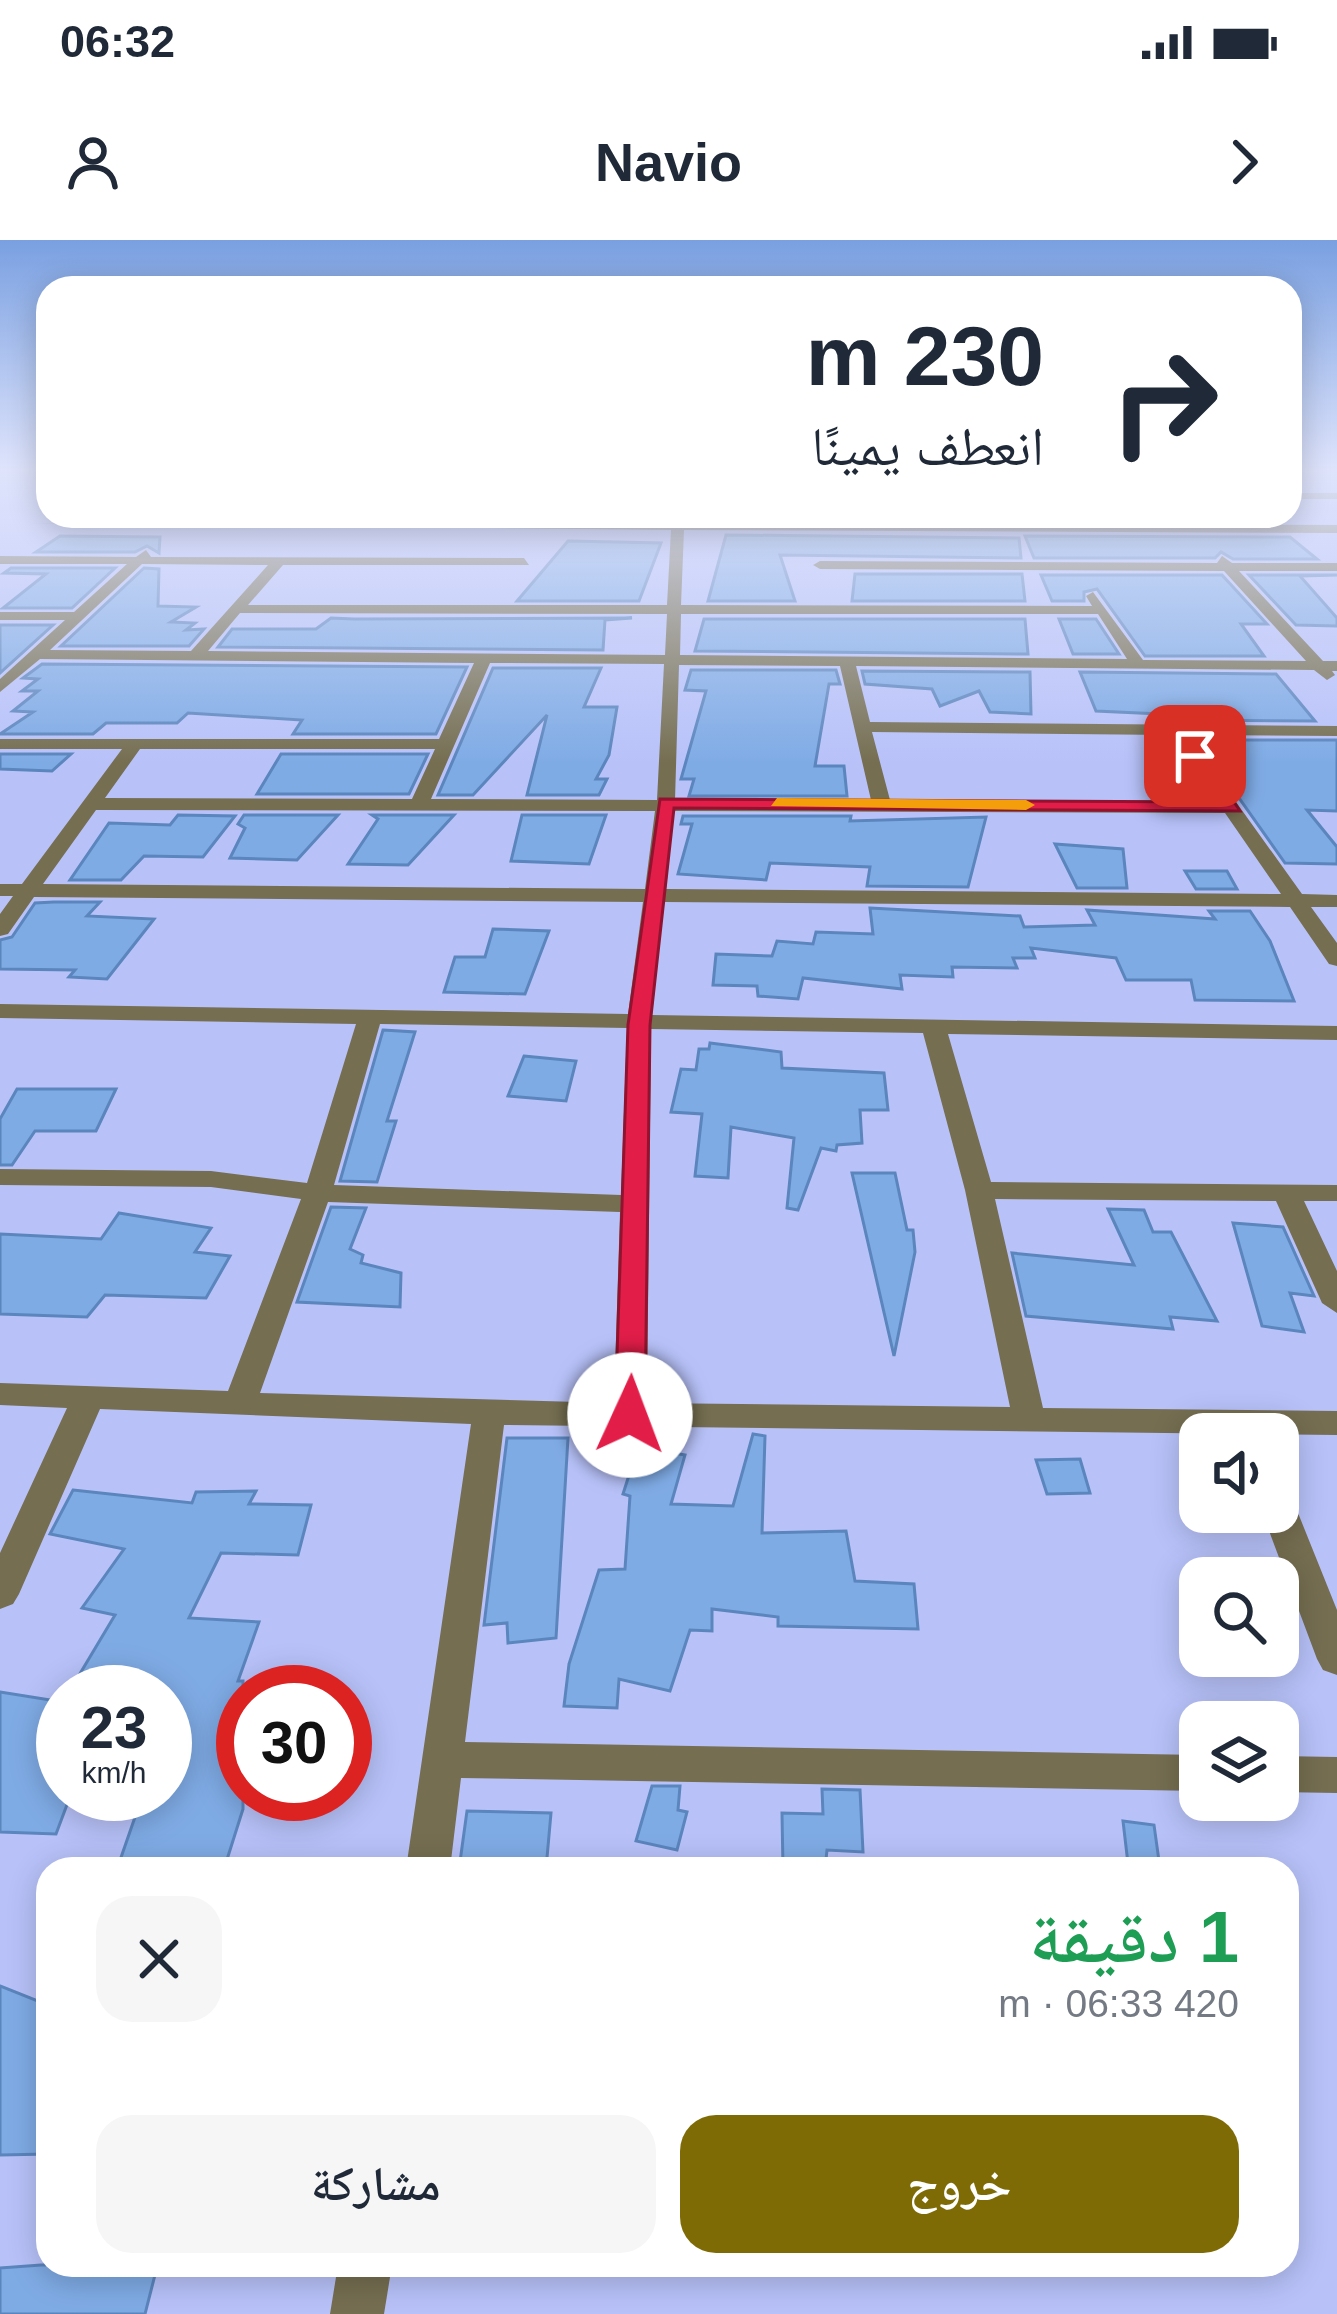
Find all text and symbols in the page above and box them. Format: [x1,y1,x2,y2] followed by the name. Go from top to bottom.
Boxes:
[60,16,175,67] text: 06:32
[60,129,126,195] icon: person
[1211,129,1277,195] icon: forward
[595,132,742,192] text: Navio
[806,309,1044,403] text: 230 m
[1086,324,1242,480] icon: right
[811,416,1044,476] text: انعطف يمينًا
[1144,705,1246,807] pin
[1162,723,1228,789] icon: arrive
[567,1352,693,1478] position arrow
[1179,1413,1299,1821] map controls
[1179,1413,1299,1533] button: sound
[1179,1557,1299,1677] button: search
[216,1665,372,1821] speed limit sign: 30
[81,1694,147,1761] text: 23
[1179,1701,1299,1821] button: layers
[81,1756,147,1789] text: km/h
[96,1896,222,2022] button: close
[1029,1897,1239,1977] text: 1 دقيقة
[998,1982,1239,2025] text: 420 m · 06:33
[96,2115,656,2253] button: مشاركة
[680,2115,1239,2253] button: خروج

